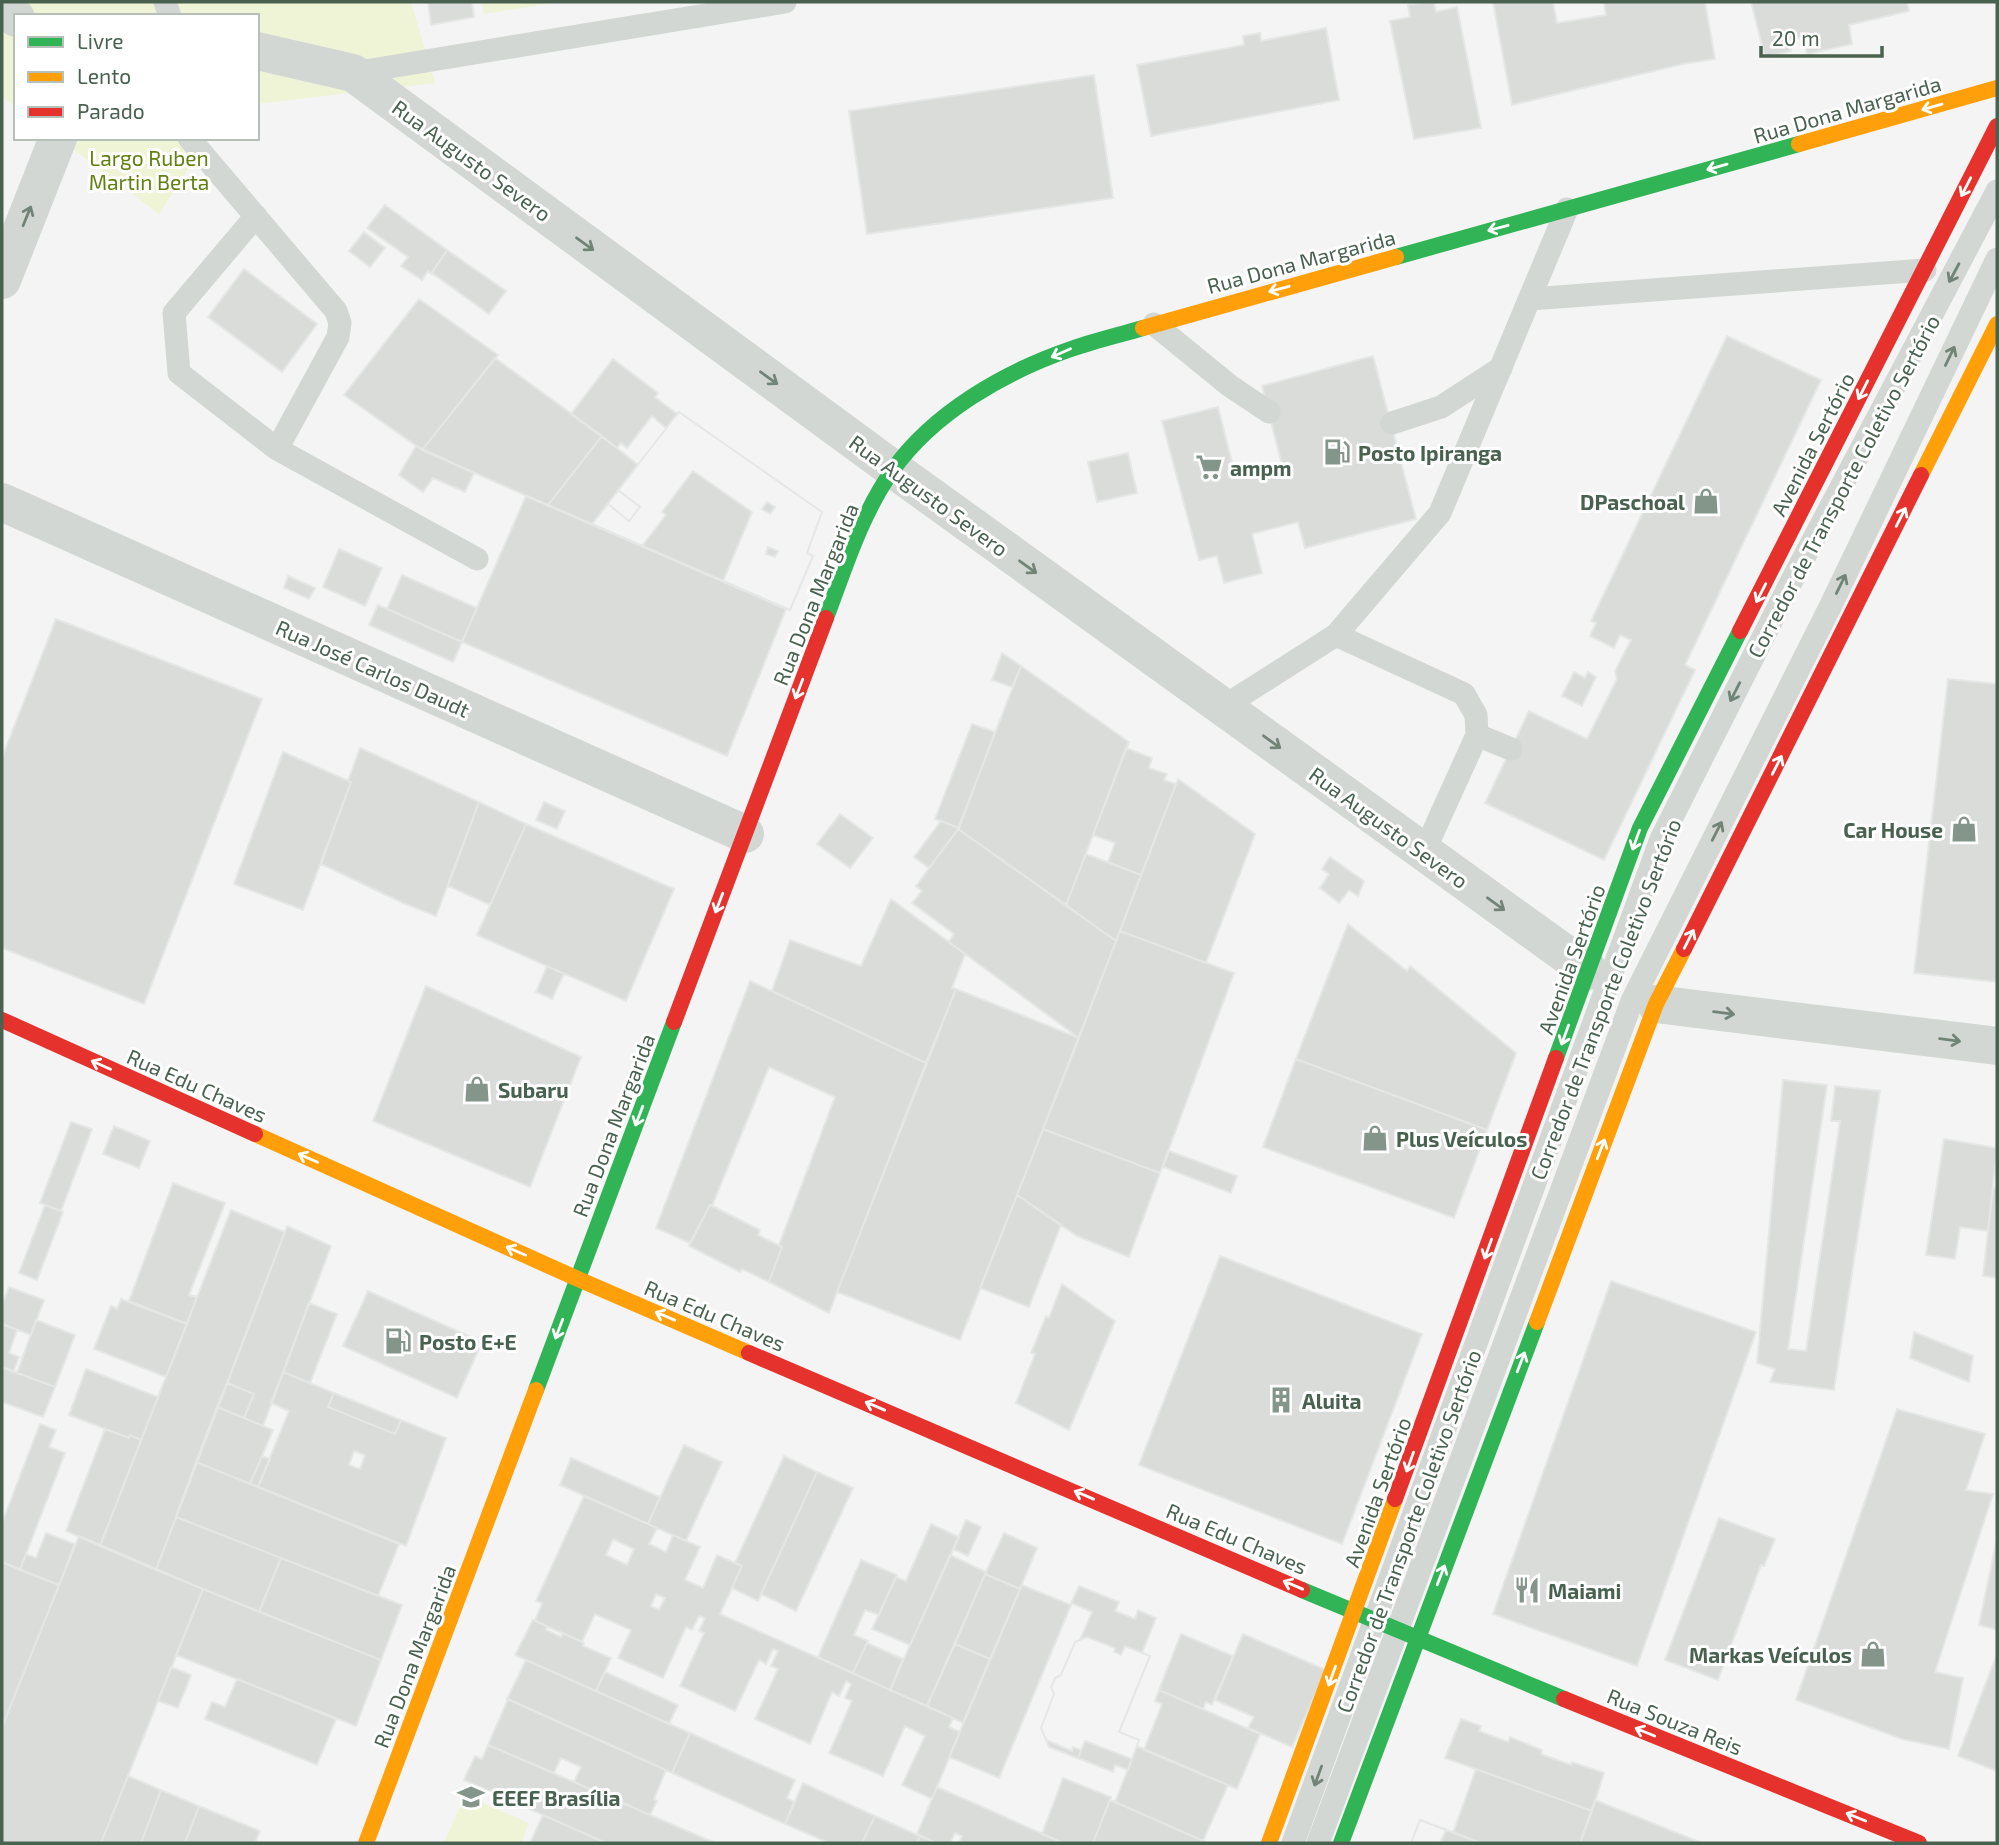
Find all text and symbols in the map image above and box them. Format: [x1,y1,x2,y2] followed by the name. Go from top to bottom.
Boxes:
[14,14,259,140] legend
[1761,14,1882,58] scale bar
[1772,25,1820,50] text: 20 m
[77,28,124,53] text: Livre
[77,63,131,88] text: Lento
[1750,70,1944,148] street label: Rua Dona Margarida
[388,94,556,226] street label: Rua Augusto Severo
[77,98,145,123] text: Parado
[1921,101,1943,114] one-way arrow
[89,145,209,194] park label: Largo Ruben Martin Berta
[1706,162,1728,175] one-way arrow
[1959,176,1973,197] one-way arrow
[21,206,34,227] one-way arrow
[1487,223,1509,236] one-way arrow
[1204,224,1398,298] street label: Rua Dona Margarida
[576,236,594,251] one-way arrow
[1947,262,1960,283] one-way arrow
[1268,283,1291,296] one-way arrow
[1742,310,1944,662] street label: Corredor de Transporte Coletivo Sertório
[1943,346,1957,367] one-way arrow
[1050,347,1072,360] one-way arrow
[1765,368,1859,520] street label: Avenida Sertório
[759,371,778,386] one-way arrow
[1856,379,1870,400] one-way arrow
[845,429,1013,561] street label: Rua Augusto Severo
[1322,437,1352,467] fuel station icon: Posto Ipiranga
[1358,440,1502,465] place label: Posto Ipiranga
[1194,452,1224,482] supermarket icon: ampm
[1230,455,1292,480] place label: ampm
[1691,486,1721,516] shop icon: DPaschoal
[1580,489,1685,514] place label: DPaschoal
[767,499,863,689] street label: Rua Dona Margarida
[1894,507,1908,528] one-way arrow
[1018,559,1036,574] one-way arrow
[1835,573,1848,595] one-way arrow
[1753,582,1767,603] one-way arrow
[272,614,474,722] street label: Rua José Carlos Daudt
[791,678,804,700] one-way arrow
[1728,681,1742,702] one-way arrow
[1262,735,1281,750] one-way arrow
[1770,755,1784,775] one-way arrow
[1305,761,1473,893] street label: Rua Augusto Severo
[1949,814,1979,844] shop icon: Car House
[1524,815,1686,1183] street label: Corredor de Transporte Coletivo Sertório
[1843,817,1943,842] place label: Car House
[1711,821,1725,842] one-way arrow
[1629,828,1641,850] one-way arrow
[1532,881,1610,1037] street label: Avenida Sertório
[712,891,724,913] one-way arrow
[1486,897,1505,911] one-way arrow
[1682,929,1696,950] one-way arrow
[1712,1006,1735,1019] one-way arrow
[1558,1023,1571,1045] one-way arrow
[567,1030,659,1220] street label: Rua Dona Margarida
[1938,1034,1961,1047] one-way arrow
[123,1043,271,1127] street label: Rua Edu Chaves
[90,1058,112,1071] one-way arrow
[462,1074,492,1104] shop icon: Subaru
[498,1077,569,1102] place label: Subaru
[632,1104,644,1126] one-way arrow
[1360,1123,1390,1153] shop icon: Plus Veículos
[1396,1126,1527,1151] place label: Plus Veículos
[1596,1139,1609,1161] one-way arrow
[298,1151,319,1164] one-way arrow
[1480,1237,1493,1259] one-way arrow
[506,1244,527,1257] one-way arrow
[641,1274,789,1356] street label: Rua Edu Chaves
[655,1309,677,1322] one-way arrow
[552,1317,565,1339] one-way arrow
[383,1326,413,1356] fuel station icon: Posto E+E
[419,1329,517,1354] place label: Posto E+E
[1330,1346,1486,1716] street label: Corredor de Transporte Coletivo Sertório
[1516,1351,1528,1373] one-way arrow
[1266,1385,1296,1415] building icon: Aluita
[1302,1388,1361,1413] place label: Aluita
[864,1399,886,1412] one-way arrow
[1338,1414,1416,1570] street label: Avenida Sertório
[1403,1451,1415,1473] one-way arrow
[1073,1488,1095,1501] one-way arrow
[1163,1497,1311,1579] street label: Rua Edu Chaves
[368,1561,460,1751] street label: Rua Dona Margarida
[1435,1564,1448,1586] one-way arrow
[1512,1575,1542,1605] restaurant icon: Maiami
[1283,1578,1304,1591] one-way arrow
[1548,1578,1621,1603] place label: Maiami
[1858,1639,1888,1669] shop icon: Markas Veículos
[1689,1642,1852,1667] place label: Markas Veículos
[1324,1664,1337,1686] one-way arrow
[1604,1682,1746,1760] street label: Rua Souza Reis
[1635,1724,1656,1737] one-way arrow
[1311,1765,1323,1787] one-way arrow
[456,1782,486,1812] school or university icon: EEEF Brasília
[492,1785,621,1810] place label: EEEF Brasília
[1845,1810,1867,1823] one-way arrow

